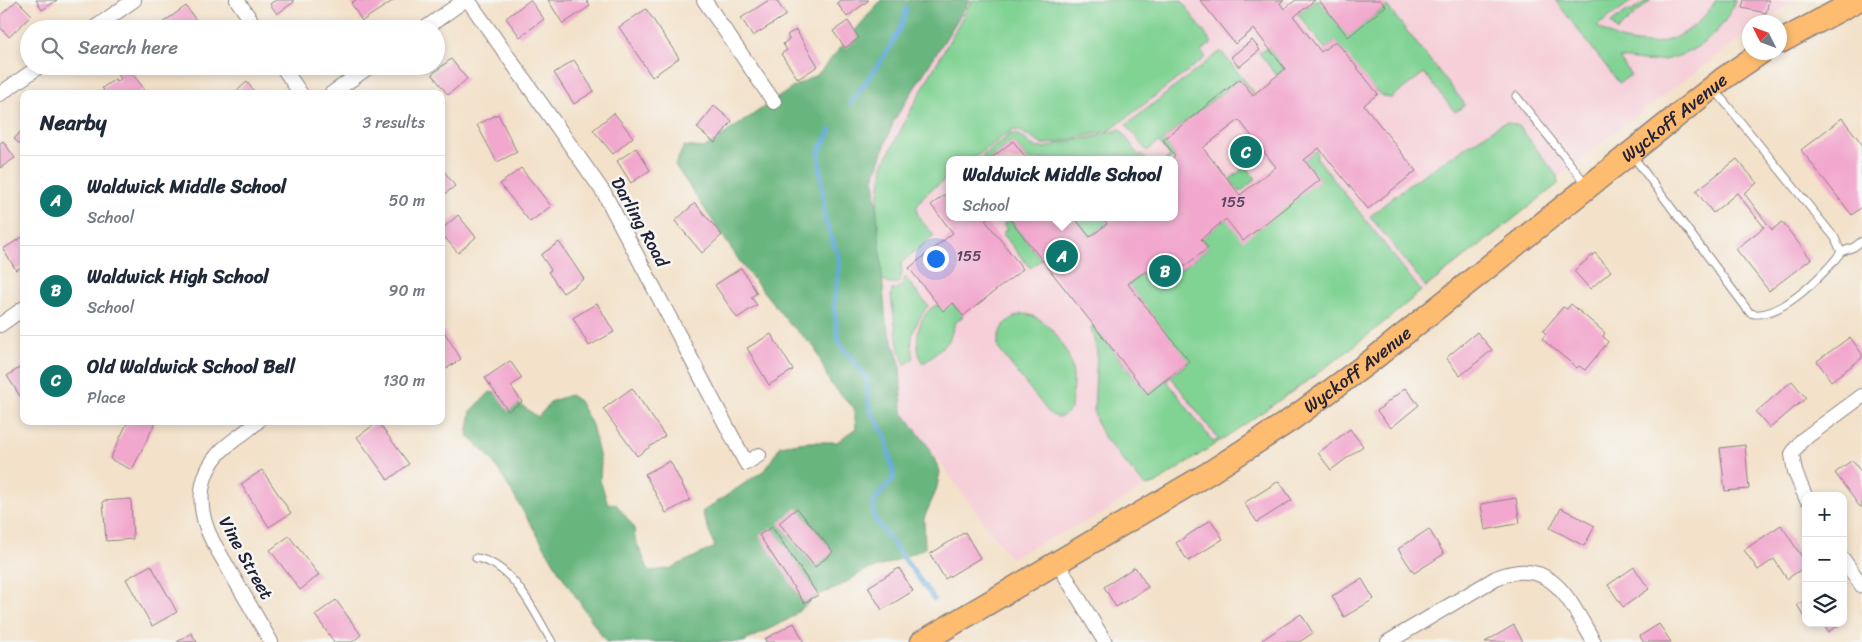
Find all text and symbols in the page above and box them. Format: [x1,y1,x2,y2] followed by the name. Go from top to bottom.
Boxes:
[1742,15,1787,60] north arrow
[20,20,445,75] search box
[78,31,178,64] text: Search here
[38,34,66,62] icon: search
[1614,65,1735,171] street label: Wyckoff Avenue
[40,104,106,142] text: Nearby
[362,108,425,137] text: 3 results
[1230,133,1262,171] pin: C
[946,156,1178,221] popup
[962,158,1162,191] text: Waldwick Middle School
[87,170,286,203] text: Waldwick Middle School
[602,171,679,274] street label: Darling Road
[51,186,61,215] text: A
[389,186,425,215] text: 50 m
[1221,189,1245,215] house number: 155
[962,191,1010,220] text: School
[87,203,134,232] text: School
[1046,237,1078,275] pin: A
[957,243,981,269] house number: 155
[923,246,949,272] your location
[1149,252,1181,290] pin: B
[87,260,269,293] text: Waldwick High School
[51,276,61,305] text: B
[389,276,425,305] text: 90 m
[87,293,134,322] text: School
[1296,318,1419,422] street label: Wyckoff Avenue
[87,350,295,383] text: Old Waldwick School Bell
[51,366,61,395] text: C
[383,366,425,395] text: 130 m
[87,383,126,412] text: Place
[1802,492,1847,627] map controls
[1802,492,1847,537] button: +
[210,510,282,606] street label: Vine Street
[1802,537,1847,582] button: −
[1802,582,1847,627] button: layers

